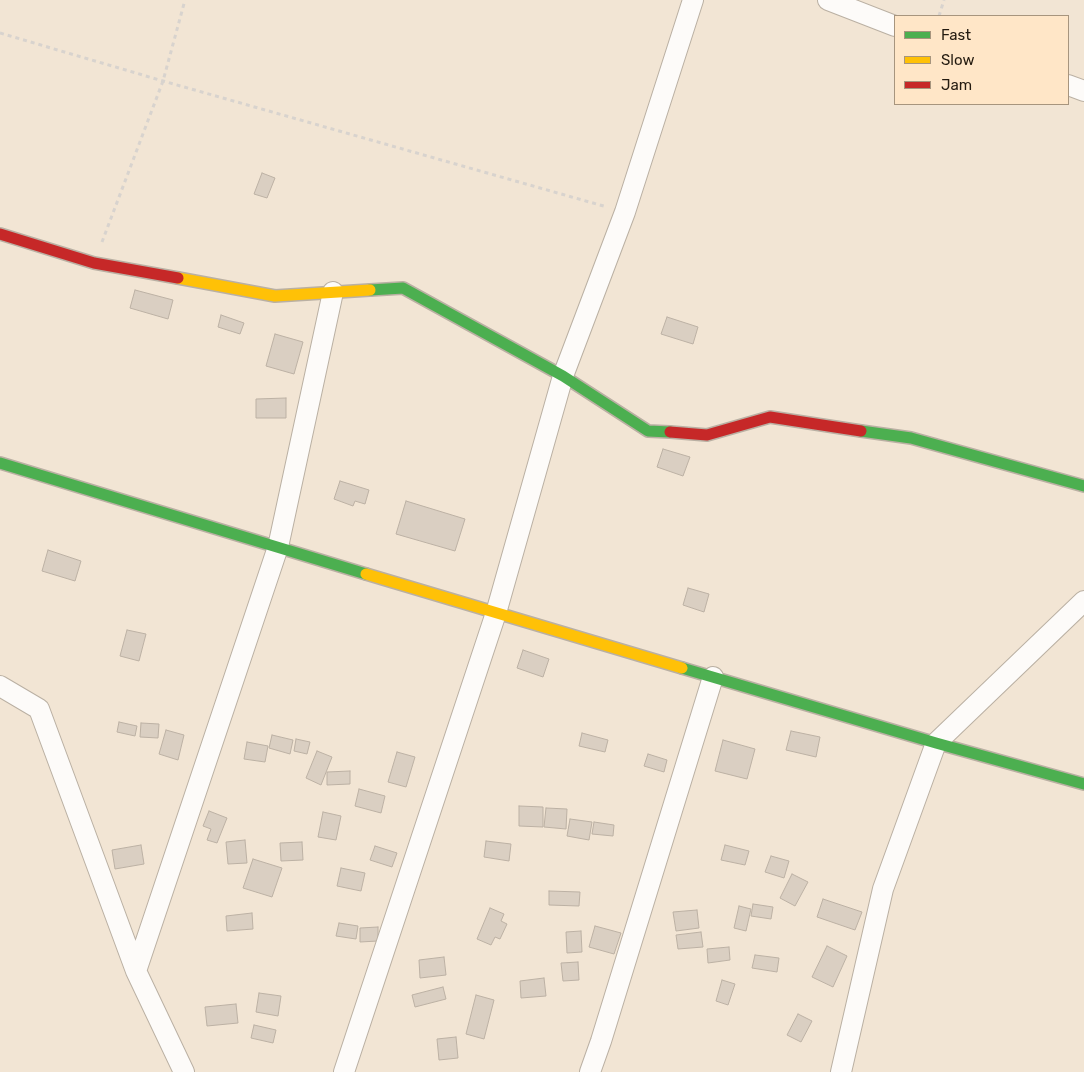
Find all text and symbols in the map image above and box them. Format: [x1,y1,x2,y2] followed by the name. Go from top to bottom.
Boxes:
[894,15,1069,105] legend
[941,26,971,44] text: Fast
[941,51,974,69] text: Slow
[941,76,972,94] text: Jam

